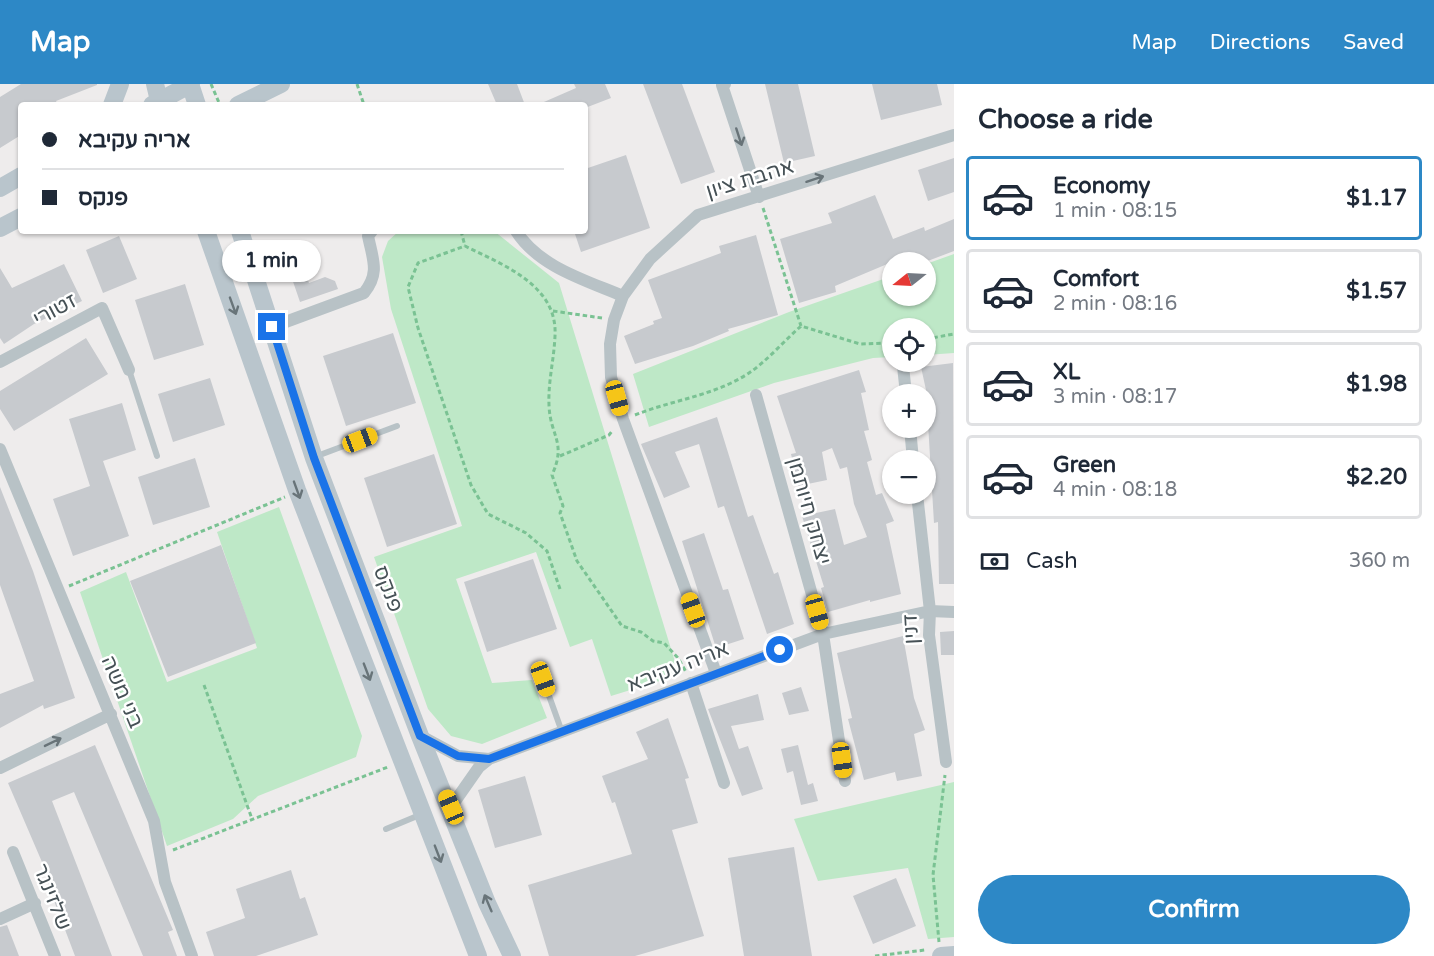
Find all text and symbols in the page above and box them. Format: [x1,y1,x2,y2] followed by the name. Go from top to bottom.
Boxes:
[30,25,90,59] text: Map
[1131,30,1177,55] text: Map
[1210,30,1310,55] text: Directions
[1343,30,1404,55] text: Saved
[978,103,1153,136] text: Choose a ride
[78,127,190,153] text: אריה עקיבא
[734,127,745,146] one-way arrow
[703,154,797,204] street label: אהבת ציון
[981,171,1035,225] icon: car
[805,173,824,184] one-way arrow
[1053,173,1150,199] text: Economy
[78,185,128,211] text: פנקס
[1346,185,1407,211] text: $1.17
[1053,199,1177,223] text: 1 min · 08:15
[222,240,322,282] callout: 1 min
[245,249,298,273] text: 1 min
[882,252,936,306] north arrow
[882,252,936,504] map controls
[981,264,1035,318] icon: car
[1053,266,1139,292] text: Comfort
[1346,278,1407,304] text: $1.57
[29,288,81,332] street label: זטורי
[1053,292,1177,316] text: 2 min · 08:16
[228,296,239,315] one-way arrow
[258,313,285,340] route end
[882,318,936,372] button: locate
[981,357,1035,411] icon: car
[1053,359,1080,385] text: XL
[1346,371,1407,397] text: $1.98
[603,378,631,418] car
[882,384,936,438] button: +
[1053,385,1177,409] text: 3 min · 08:17
[340,425,380,455] car
[882,450,936,504] button: −
[981,450,1035,504] icon: car
[1053,452,1116,478] text: Green
[782,454,836,568] street label: יצחק חיותמן
[1346,464,1407,490] text: $2.20
[1053,478,1177,502] text: 4 min · 08:18
[292,480,303,499] one-way arrow
[978,545,1011,578] icon: cash
[1026,548,1078,574] text: Cash
[1349,549,1410,573] text: 360 m
[368,562,408,616] street label: פנקס
[678,590,708,630] car
[803,592,831,632] car
[898,613,924,645] street label: דנין
[623,636,733,698] street label: אריה עקיבא
[766,636,793,663] route start
[96,652,148,732] street label: בני משה
[528,659,558,699] car
[362,662,373,681] one-way arrow
[43,736,61,748] one-way arrow
[831,741,853,779] car
[436,787,466,827] car
[433,844,444,862] one-way arrow
[27,860,77,934] street label: שלזינגר
[978,875,1410,944] button: Confirm
[482,894,493,912] one-way arrow

